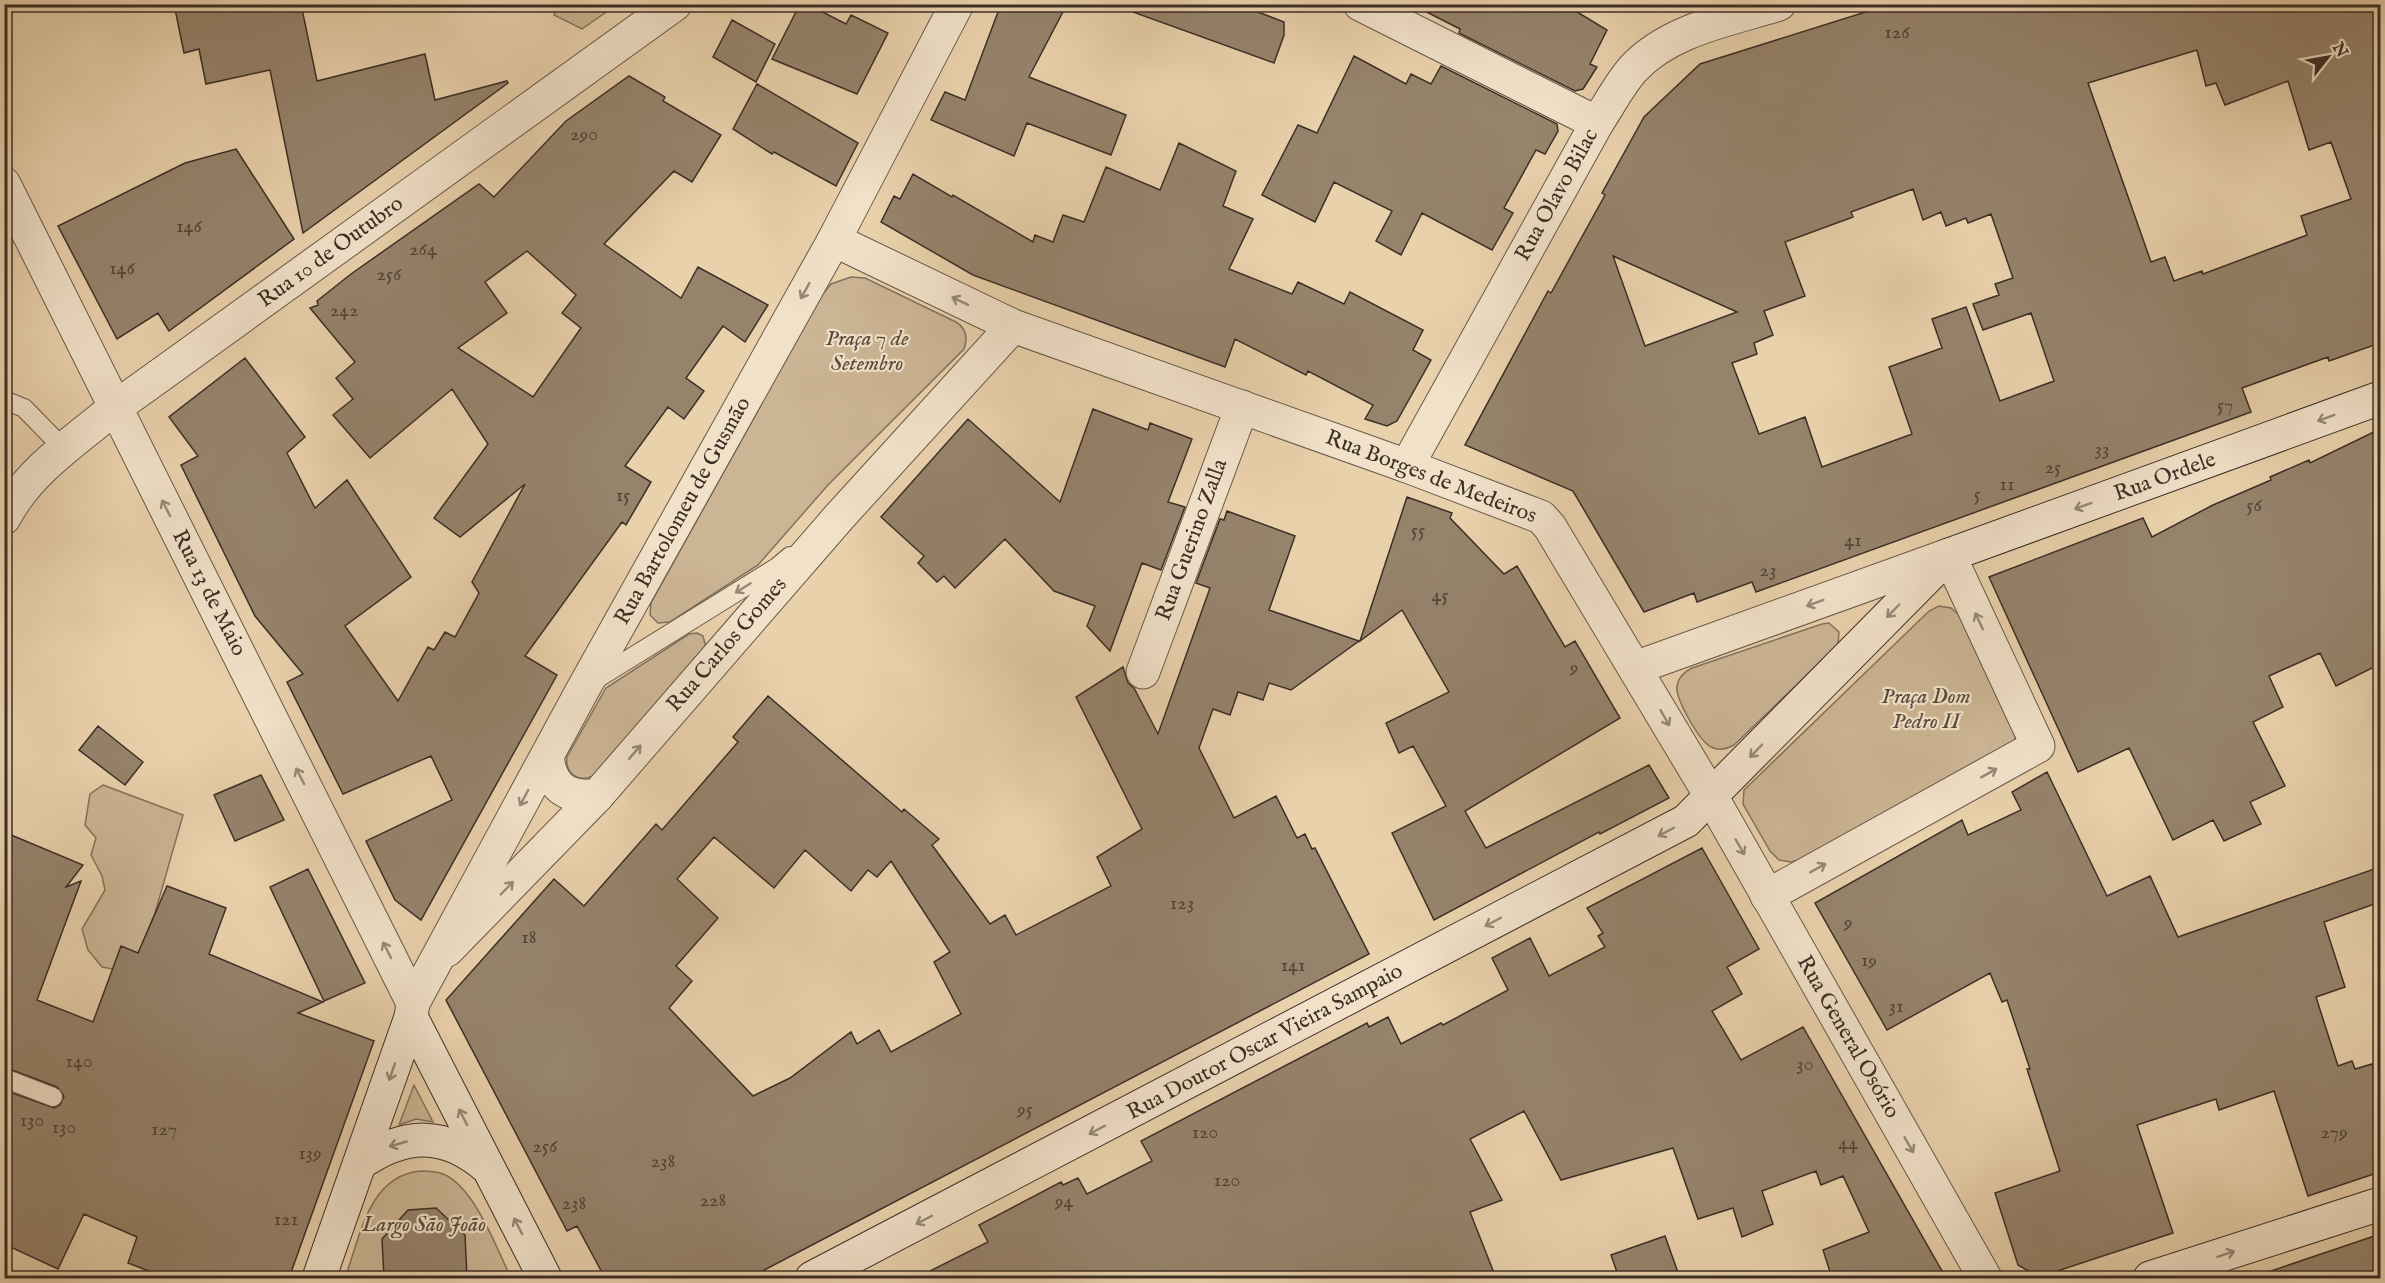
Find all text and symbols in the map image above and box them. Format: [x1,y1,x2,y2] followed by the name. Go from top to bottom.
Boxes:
[1884,20,1910,45] house number: 126
[2298,27,2358,87] north arrow
[2326,38,2351,62] text: N
[570,122,598,147] house number: 290
[1509,124,1605,266] street label: Rua Olavo Bilac
[253,190,409,314] street label: Rua 10 de Outubro
[176,214,202,239] house number: 146
[409,237,437,262] house number: 264
[109,256,135,281] house number: 146
[377,262,402,287] house number: 256
[799,282,811,299] one-way arrow
[952,294,970,306] one-way arrow
[330,298,358,323] house number: 242
[825,325,909,378] park label: Praça 7 de Setembro
[609,392,757,630] street label: Rua Bartolomeu de Gusmão
[2217,393,2233,418] house number: 57
[2317,414,2335,425] one-way arrow
[1321,424,1541,530] street label: Rua Borges de Medeiros
[2095,437,2109,462] house number: 33
[2110,446,2220,508] street label: Rua Ordele
[1150,455,1234,625] street label: Rua Guerino Zalla
[2045,455,2061,480] house number: 25
[2000,472,2014,497] house number: 11
[1973,482,1981,507] house number: 5
[616,483,630,508] house number: 15
[2246,493,2262,518] house number: 56
[160,499,171,517] one-way arrow
[2074,502,2093,513] one-way arrow
[1411,518,1425,543] house number: 55
[165,525,253,661] street label: Rua 13 de Maio
[1844,528,1862,553] house number: 41
[1760,558,1776,583] house number: 23
[661,572,793,718] street label: Rua Carlos Gomes
[735,583,752,595] one-way arrow
[1432,583,1448,608] house number: 45
[1806,599,1824,610] one-way arrow
[1886,604,1900,619] one-way arrow
[1973,612,1985,630] one-way arrow
[1569,655,1578,680] house number: 9
[1881,683,1971,736] park label: Praça Dom Pedro II
[1659,709,1671,726] one-way arrow
[1749,743,1764,758] one-way arrow
[628,745,642,760] one-way arrow
[1980,767,1997,779] one-way arrow
[294,768,306,785] one-way arrow
[518,789,530,806] one-way arrow
[1657,827,1675,838] one-way arrow
[1734,839,1746,856] one-way arrow
[1809,862,1827,873] one-way arrow
[500,881,515,896] one-way arrow
[1170,891,1194,916] house number: 123
[1843,910,1852,935] house number: 9
[1484,917,1502,929] one-way arrow
[521,925,537,950] house number: 18
[381,942,393,960] one-way arrow
[1861,948,1877,973] house number: 19
[1790,950,1906,1124] street label: Rua General Osório
[1281,953,1305,978] house number: 141
[1122,957,1408,1127] street label: Rua Doutor Oscar Vieira Sampaio
[1889,994,1903,1019] house number: 31
[65,1049,93,1074] house number: 140
[1796,1052,1814,1077] house number: 30
[385,1062,396,1081] one-way arrow
[1016,1097,1033,1122] house number: 95
[20,1108,44,1133] house number: 130
[457,1109,468,1127] one-way arrow
[52,1115,76,1140] house number: 130
[151,1117,177,1142] house number: 127
[1192,1120,1218,1145] house number: 120
[2320,1120,2348,1145] house number: 279
[1088,1125,1106,1136] one-way arrow
[1838,1131,1858,1156] house number: 44
[533,1134,558,1159] house number: 256
[1904,1135,1915,1153] one-way arrow
[389,1139,408,1150] one-way arrow
[298,1141,322,1166] house number: 139
[651,1149,675,1174] house number: 238
[1214,1168,1240,1193] house number: 120
[700,1188,726,1213] house number: 228
[1054,1189,1073,1214] house number: 94
[562,1191,586,1216] house number: 238
[274,1207,298,1232] house number: 121
[361,1211,486,1239] park label: Largo São João
[916,1214,933,1226] one-way arrow
[512,1218,523,1236] one-way arrow
[2216,1248,2235,1259] one-way arrow

